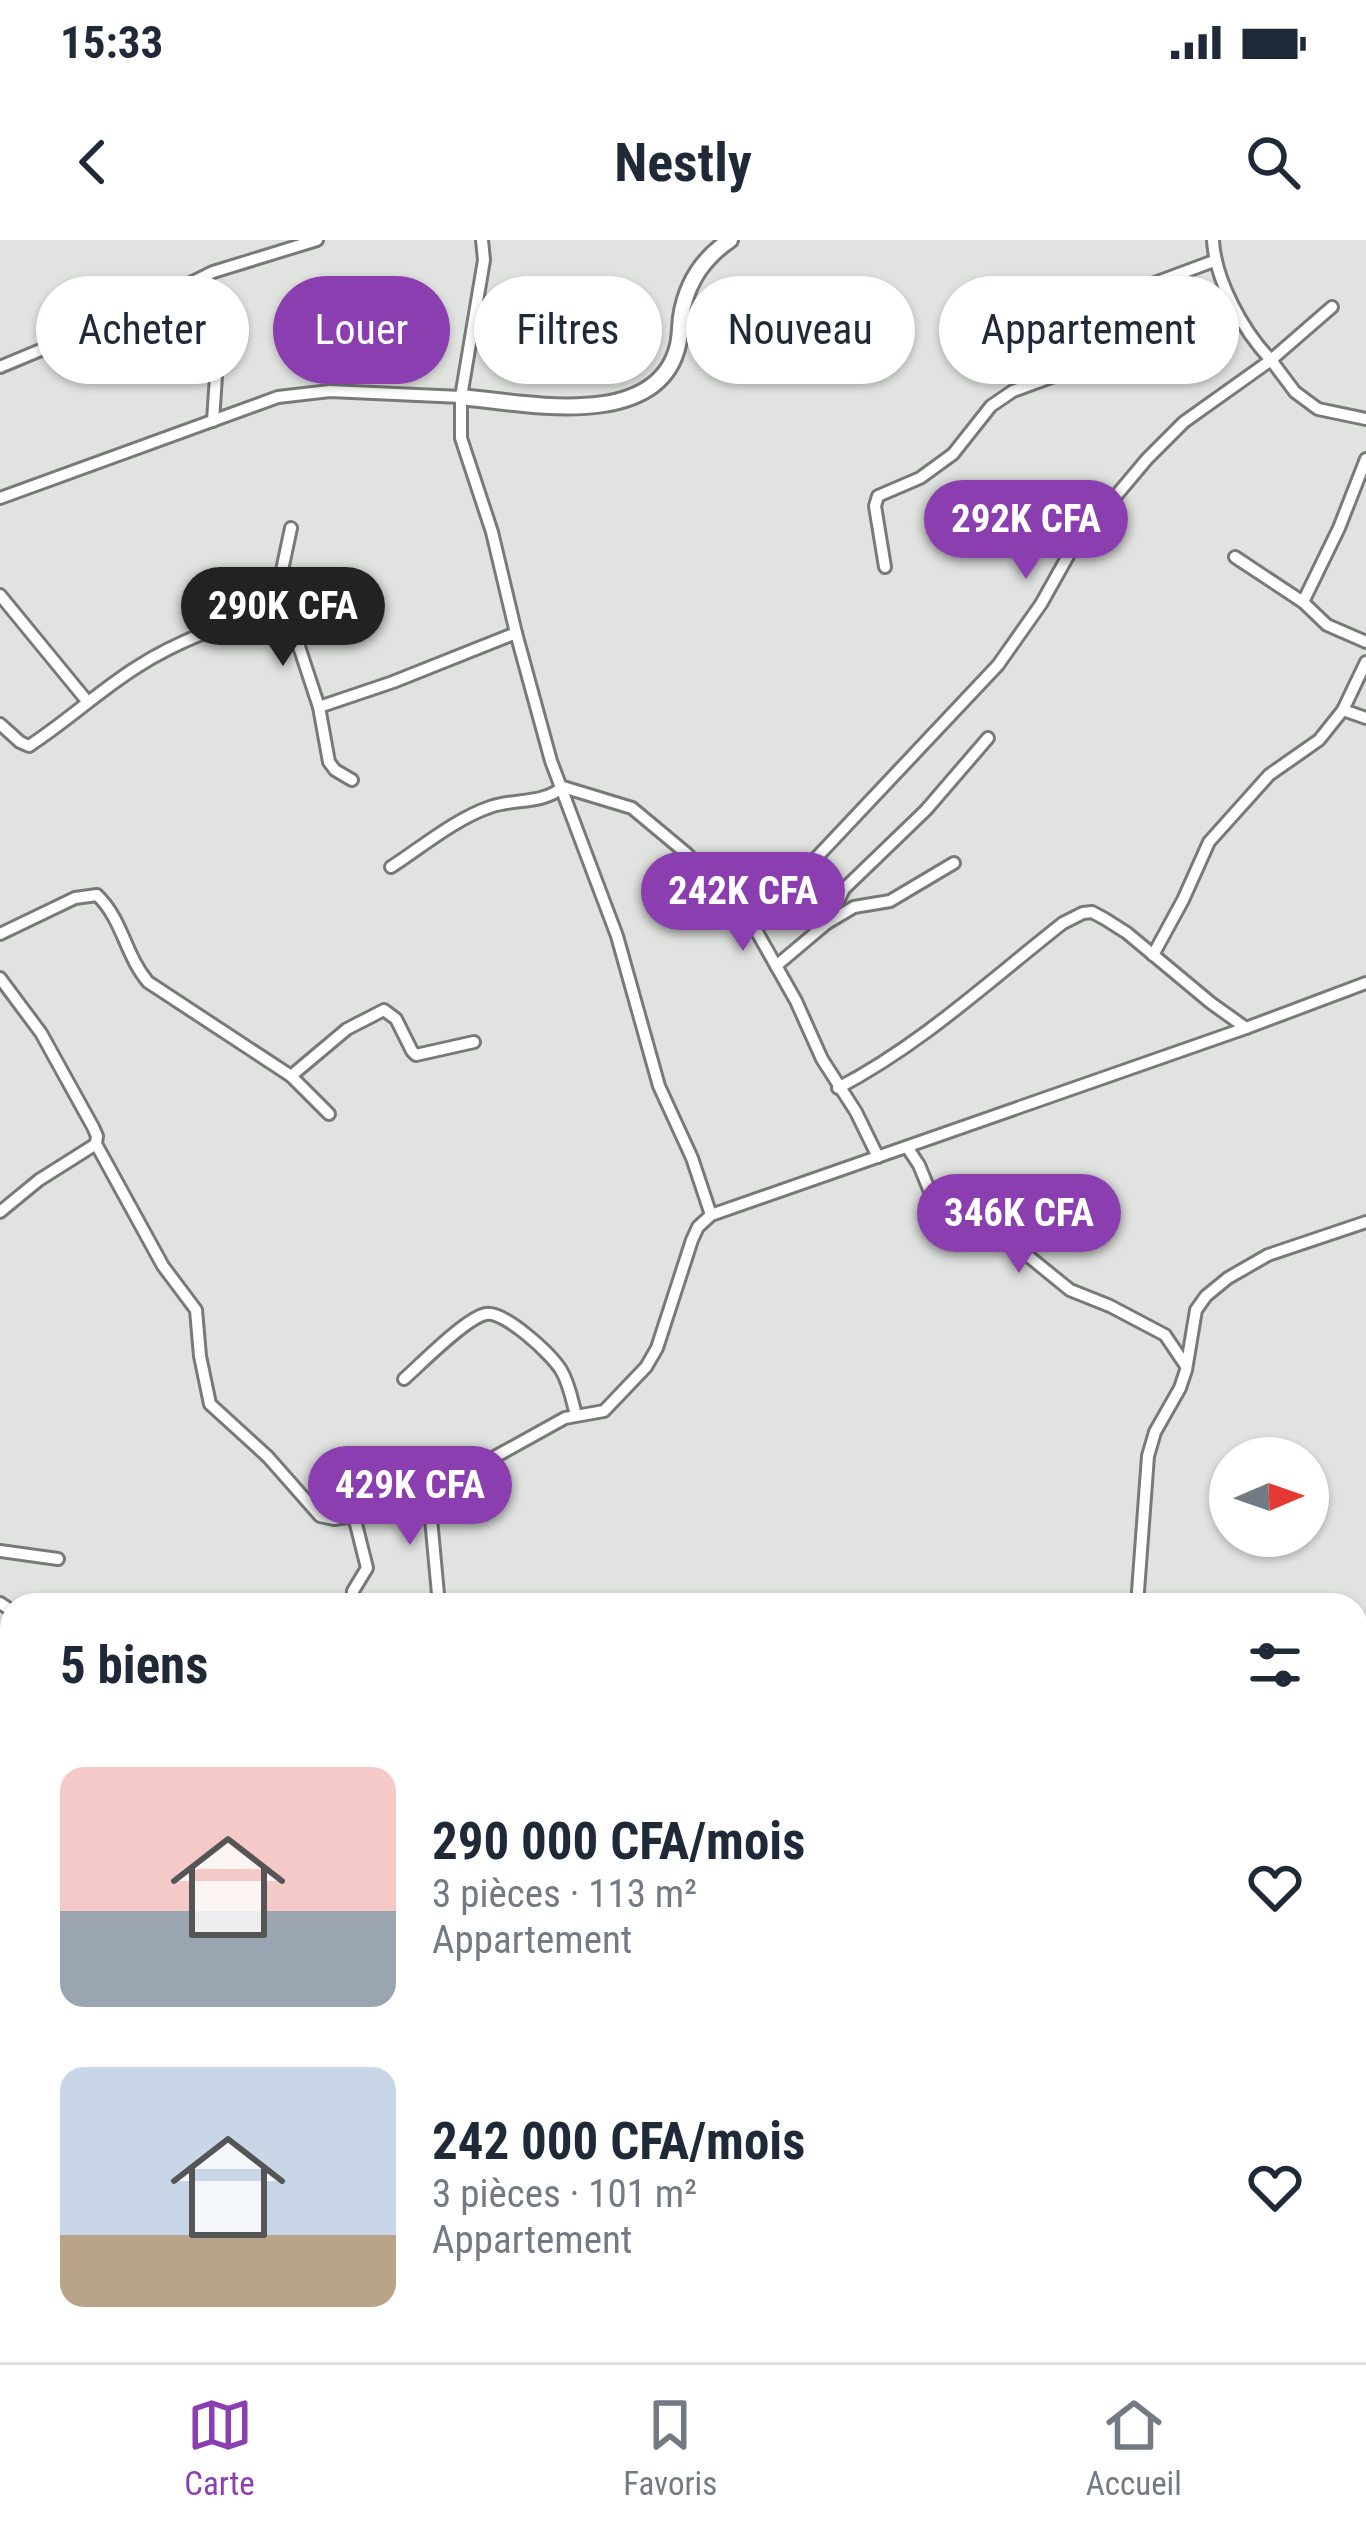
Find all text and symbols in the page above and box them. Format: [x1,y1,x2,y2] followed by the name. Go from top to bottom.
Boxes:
[60,16,163,69] text: 15:33
[60,129,126,195] icon: back
[1240,129,1306,195] icon: search
[614,131,752,194] text: Nestly
[36,276,249,384] chip: Acheter
[273,276,450,384] chip: Louer
[474,276,662,384] chip: Filtres
[686,276,915,384] chip: Nouveau
[939,276,1239,384] chip: Appartement
[902,480,1150,582] pin: 292K CFA
[951,496,1101,542] text: 292K CFA
[159,567,407,669] pin: 290K CFA
[208,583,358,629] text: 290K CFA
[619,852,867,954] pin: 242K CFA
[668,868,818,914] text: 242K CFA
[895,1174,1143,1276] pin: 346K CFA
[944,1190,1094,1236] text: 346K CFA
[1209,1437,1329,1557] north arrow
[1209,1437,1329,1557] map controls
[286,1446,534,1548] pin: 429K CFA
[335,1462,485,1508] text: 429K CFA
[1242,1632,1308,1698] icon: filters
[60,1636,208,1695] text: 5 biens
[432,1812,805,1871] text: 290 000 CFA/mois
[156,1815,300,1959] icon: home
[1242,1854,1308,1920] icon: heart
[432,1871,697,1917] text: 3 pièces · 113 m²
[432,1917,632,1963] text: Appartement
[432,2112,805,2171] text: 242 000 CFA/mois
[156,2115,300,2259] icon: home
[1242,2154,1308,2220] icon: heart
[432,2171,697,2217] text: 3 pièces · 101 m²
[432,2217,632,2263] text: Appartement
[184,2392,255,2503] tab: Carte
[623,2392,717,2503] tab: Favoris
[1086,2392,1182,2503] tab: Accueil

